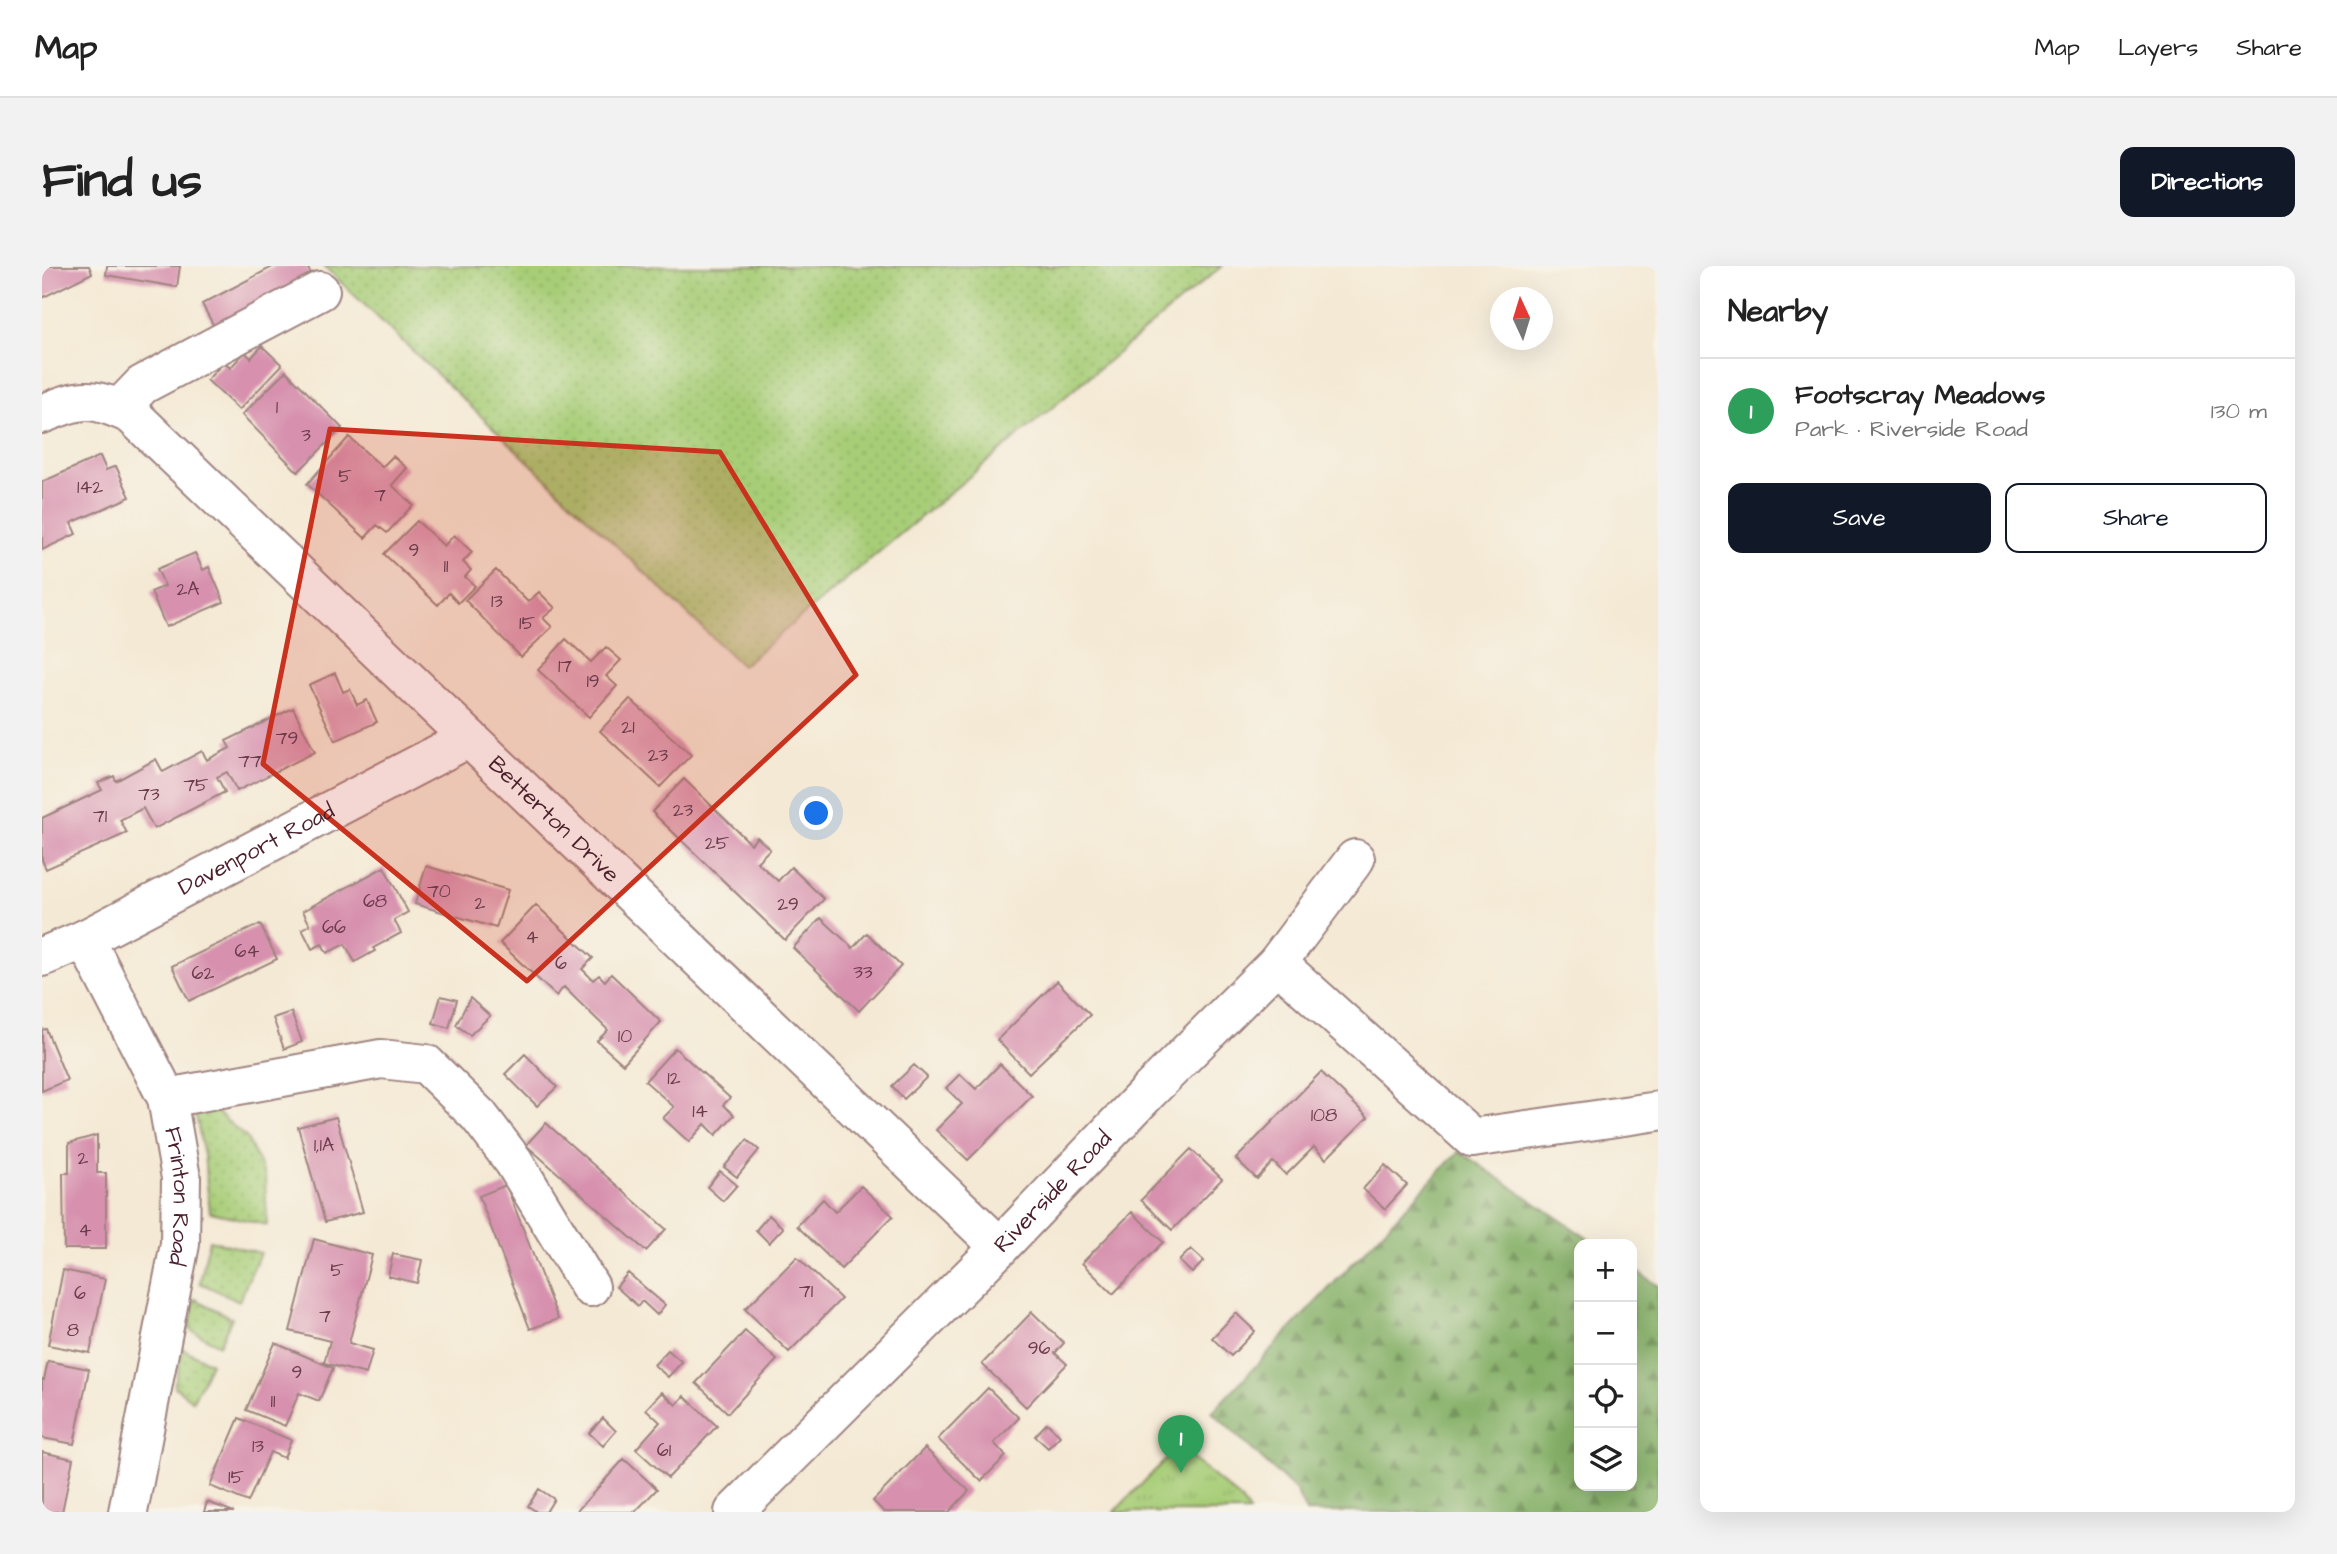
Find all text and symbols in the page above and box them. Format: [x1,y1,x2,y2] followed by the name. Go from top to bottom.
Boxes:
[35,25,97,71] text: Map
[2035,31,2080,65] text: Map
[2118,31,2198,65] text: Layers
[2236,31,2302,65] text: Share
[2120,147,2295,217] button: Directions
[42,148,202,216] text: Find us
[1490,287,1553,350] north arrow
[1728,291,1828,333] text: Nearby
[1795,377,2045,413] text: Footscray Meadows
[276,394,279,421] house number: 1
[1750,395,1752,427] text: 1
[2211,395,2267,427] text: 130 m
[1795,413,2028,445] text: Park · Riverside Road
[301,422,311,449] house number: 3
[338,463,352,490] house number: 5
[77,474,103,501] house number: 142
[374,482,386,509] house number: 7
[1728,483,1991,553] button: Save
[2005,483,2267,553] button: Share
[409,537,419,564] house number: 9
[444,553,449,580] house number: 11
[176,576,200,603] house number: 2A
[491,588,503,615] house number: 13
[519,610,535,637] house number: 15
[558,653,572,680] house number: 17
[586,668,600,695] house number: 19
[621,714,635,741] house number: 21
[276,725,298,752] house number: 79
[648,742,669,769] house number: 23
[238,748,262,775] house number: 77
[481,749,627,890] street label: Betterton Drive
[183,772,209,799] house number: 75
[138,781,160,808] house number: 73
[173,795,340,903] street label: Davenport Road
[799,796,833,830] your location
[673,797,694,824] house number: 23
[93,803,108,830] house number: 71
[705,830,730,857] house number: 25
[427,878,451,905] house number: 70
[363,888,387,915] house number: 68
[475,890,486,917] house number: 2
[777,891,799,918] house number: 29
[322,914,346,941] house number: 66
[526,924,539,951] house number: 4
[235,938,259,965] house number: 64
[555,950,567,977] house number: 6
[853,959,873,986] house number: 33
[192,960,215,987] house number: 62
[618,1023,632,1050] house number: 10
[667,1065,681,1092] house number: 12
[692,1098,708,1125] house number: 14
[1311,1102,1337,1129] house number: 108
[987,1123,1119,1260] street label: Riverside Road
[156,1124,197,1268] street label: Frinton Road
[314,1132,334,1159] house number: 1,1A
[78,1145,89,1172] house number: 2
[79,1217,92,1244] house number: 4
[1574,1239,1637,1491] map controls
[1574,1239,1637,1302] button: +
[330,1257,344,1284] house number: 5
[799,1278,814,1305] house number: 71
[74,1280,86,1307] house number: 6
[1574,1302,1637,1365] button: −
[319,1303,331,1330] house number: 7
[67,1317,79,1344] house number: 8
[1028,1335,1050,1362] house number: 96
[292,1359,302,1386] house number: 9
[1574,1365,1637,1428] button: locate
[271,1388,276,1415] house number: 11
[1158,1415,1204,1473] pin: 1
[1574,1428,1637,1491] button: layers
[252,1433,264,1460] house number: 13
[657,1437,672,1464] house number: 61
[228,1464,244,1491] house number: 15

